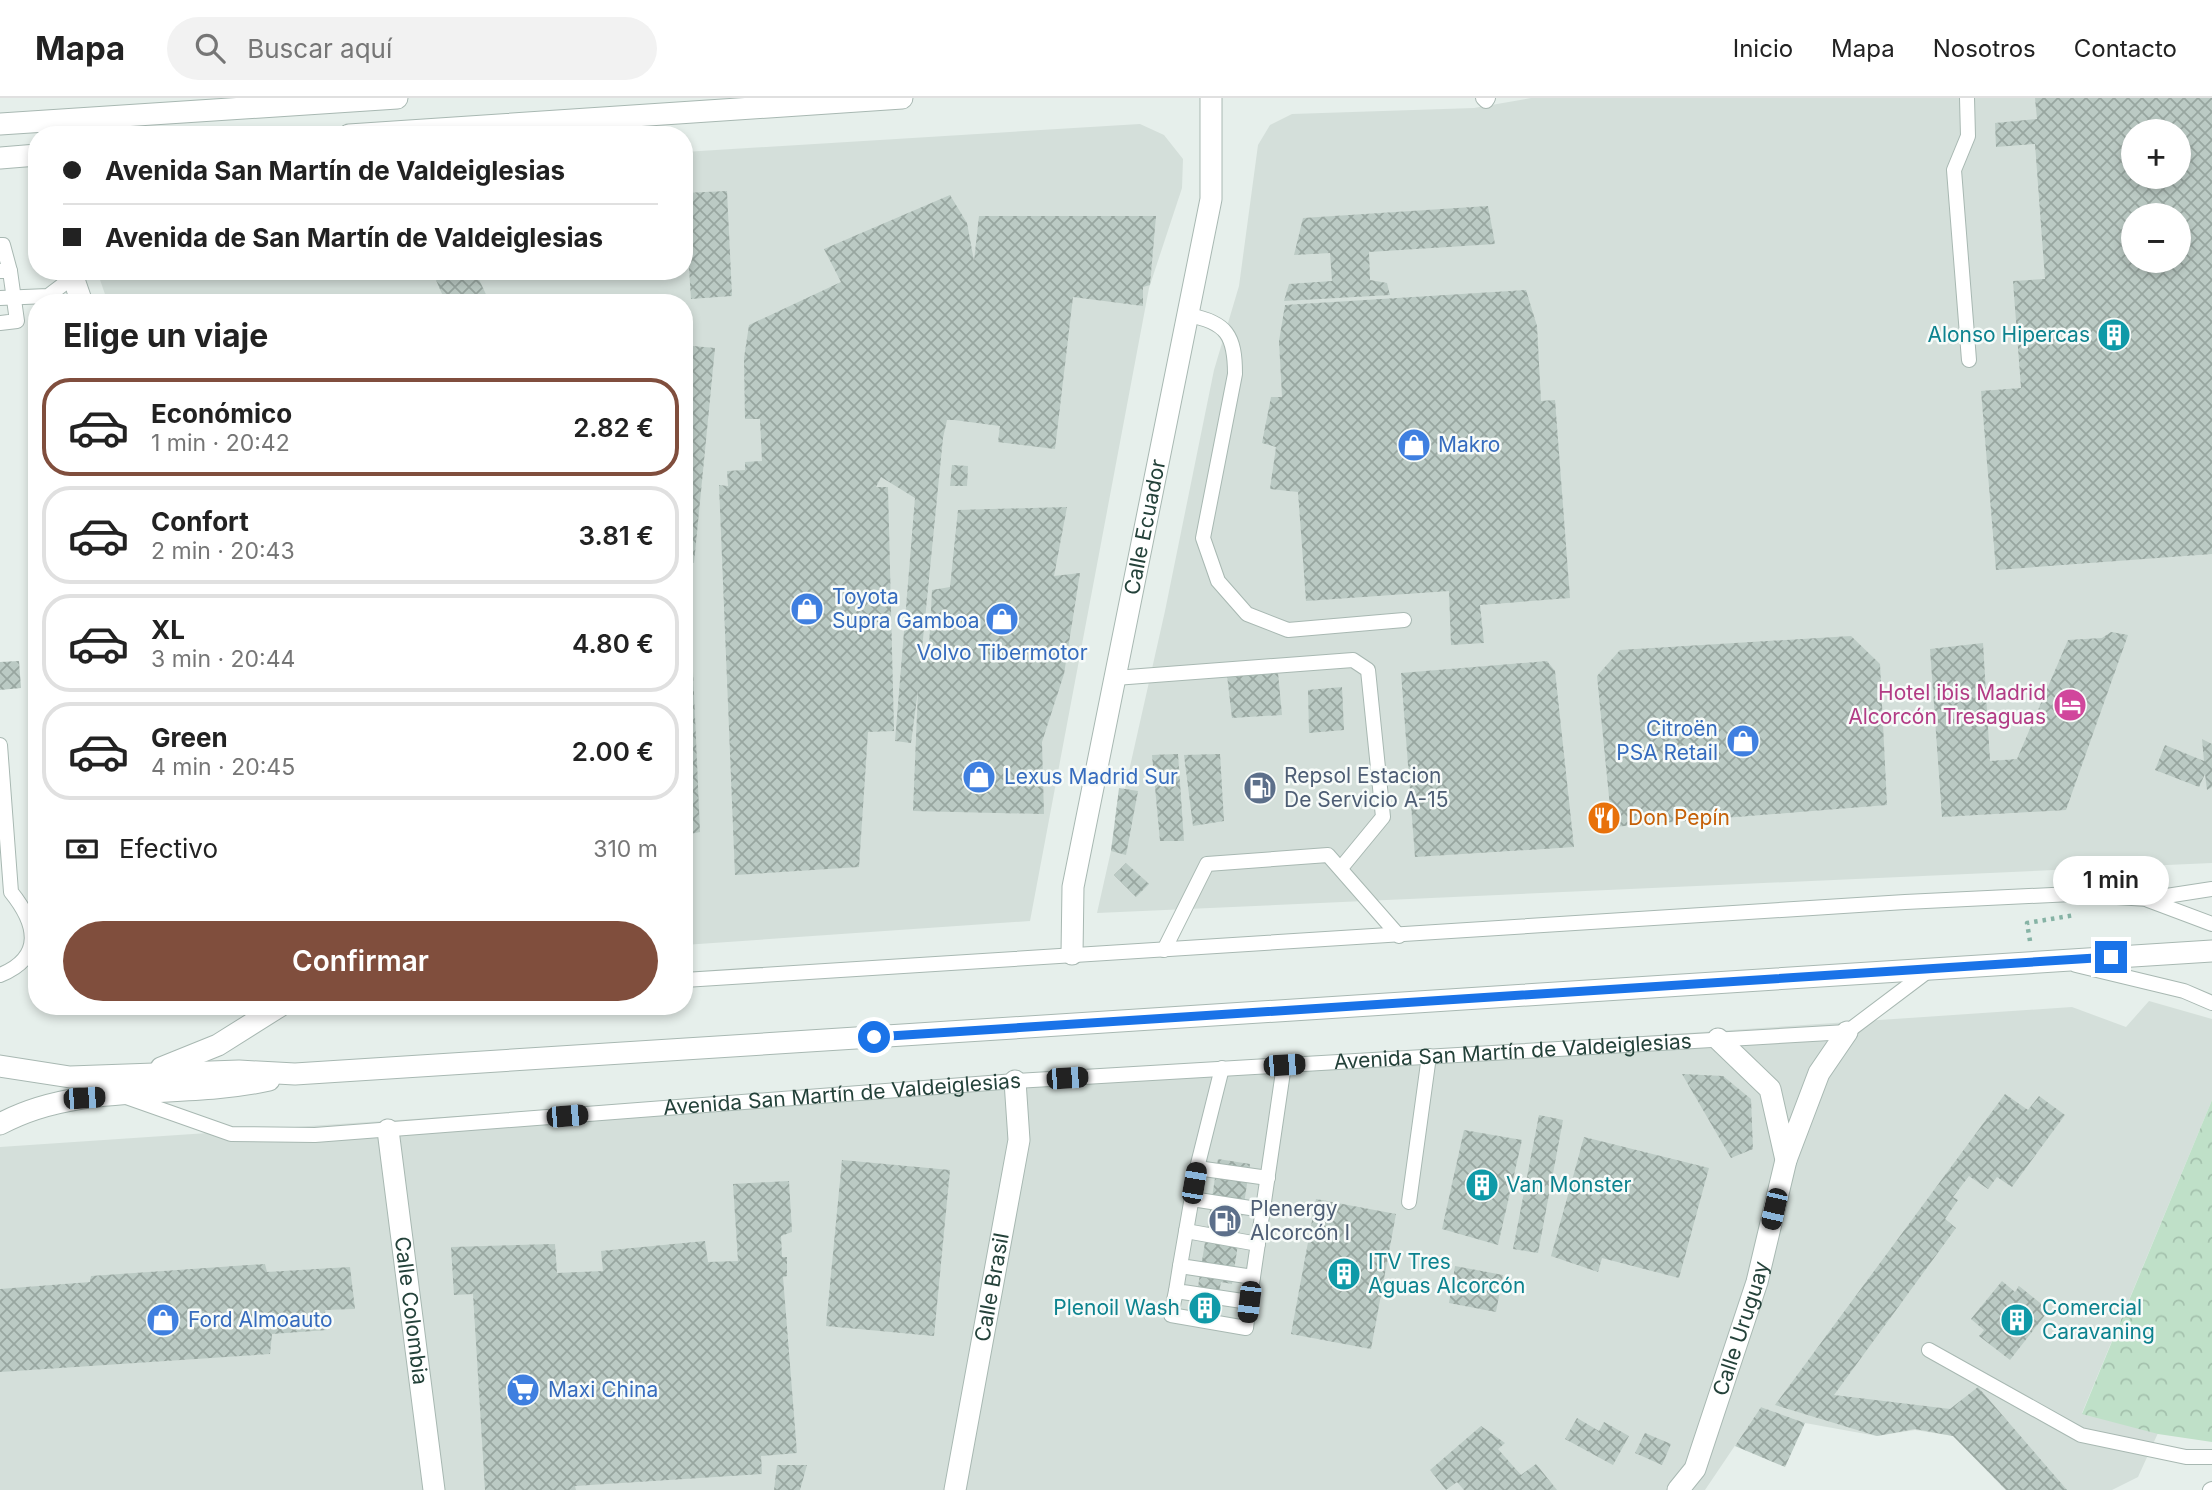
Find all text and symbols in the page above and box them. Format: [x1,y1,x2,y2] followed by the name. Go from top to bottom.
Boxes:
[167,17,657,80] search box
[35,28,125,68] text: Mapa
[191,29,229,67] icon: search
[247,33,392,64] text: Buscar aquí
[1733,34,1793,63] text: Inicio
[1831,34,1895,63] text: Mapa
[1933,34,2036,63] text: Nosotros
[2074,34,2177,63] text: Contacto
[2121,119,2191,273] map controls
[2121,119,2191,189] button: +
[105,155,565,186] text: Avenida San Martín de Valdeiglesias
[2121,203,2191,273] button: −
[105,222,603,253] text: Avenida de San Martín de Valdeiglesias
[63,316,268,355] text: Elige un viaje
[2095,316,2133,354] building icon: Alonso Hipercas
[1927,322,2090,347] place label: Alonso Hipercas
[67,396,130,459] icon: car
[151,398,292,429] text: Económico
[573,412,654,443] text: 2.82 €
[1395,426,1433,464] shop icon: Makro
[151,429,290,457] text: 1 min · 20:42
[1438,432,1500,457] place label: Makro
[1119,457,1170,597] street label: Calle Ecuador
[67,504,130,567] icon: car
[151,506,249,537] text: Confort
[579,520,654,551] text: 3.81 €
[151,537,295,565] text: 2 min · 20:43
[832,584,980,633] place label: Toyota Supra Gamboa
[788,590,826,628] shop icon: Toyota Supra Gamboa
[983,600,1021,638] shop icon: Volvo Tibermotor
[67,612,130,675] icon: car
[151,614,185,645] text: XL
[572,628,654,659] text: 4.80 €
[916,640,1088,665] place label: Volvo Tibermotor
[151,645,295,673] text: 3 min · 20:44
[1848,680,2046,729] place label: Hotel ibis Madrid Alcorcón Tresaguas
[2051,686,2089,724] hotel icon: Hotel ibis Madrid Alcorcón Tresaguas
[1616,716,1718,765] place label: Citroën PSA Retail
[67,720,130,783] icon: car
[151,722,228,753] text: Green
[1724,722,1762,760] shop icon: Citroën PSA Retail
[572,736,654,767] text: 2.00 €
[151,753,295,781] text: 4 min · 20:45
[960,758,998,796] shop icon: Lexus Madrid Sur
[1284,763,1448,812] place label: Repsol Estacion De Servicio A-15
[1004,764,1178,789] place label: Lexus Madrid Sur
[1241,769,1279,807] fuel station icon: Repsol Estacion De Servicio A-15
[1585,799,1623,837] restaurant icon: Don Pepín
[1628,805,1730,830] place label: Don Pepín
[63,830,101,868] icon: cash
[119,833,218,864] text: Efectivo
[593,835,658,863] text: 310 m
[2053,856,2169,904] callout: 1 min
[2083,866,2139,894] text: 1 min
[63,921,658,1001] button: Confirmar
[2095,941,2127,973] route end
[858,1021,890,1053] route start
[1333,1028,1692,1074] street label: Avenida San Martín de Valdeiglesias
[1263,1053,1306,1077] car
[1046,1066,1089,1090] car
[662,1068,1022,1120] street label: Avenida San Martín de Valdeiglesias
[63,1086,106,1110] car
[546,1104,589,1128] car
[1181,1160,1208,1206] car
[1463,1166,1501,1204] building icon: Van Monster
[1506,1172,1631,1197] place label: Van Monster
[1760,1186,1789,1232] car
[1250,1196,1350,1245] place label: Plenergy Alcorcón I
[1206,1202,1244,1240] fuel station icon: Plenergy Alcorcón I
[969,1231,1014,1344] street label: Calle Brasil
[390,1235,433,1386] street label: Calle Colombia
[1368,1249,1525,1298] place label: ITV Tres Aguas Alcorcón
[1325,1255,1363,1293] building icon: ITV Tres Aguas Alcorcón
[1707,1258,1774,1399] street label: Calle Uruguay
[1237,1280,1262,1324] car
[1186,1289,1224,1327] building icon: Plenoil Wash
[1053,1295,1180,1320] place label: Plenoil Wash
[2042,1295,2155,1344] place label: Comercial Caravaning
[144,1301,182,1339] shop icon: Ford Almoauto
[1998,1301,2036,1339] building icon: Comercial Caravaning
[188,1307,333,1332] place label: Ford Almoauto
[504,1371,542,1409] supermarket icon: Maxi China
[548,1377,658,1402] place label: Maxi China

